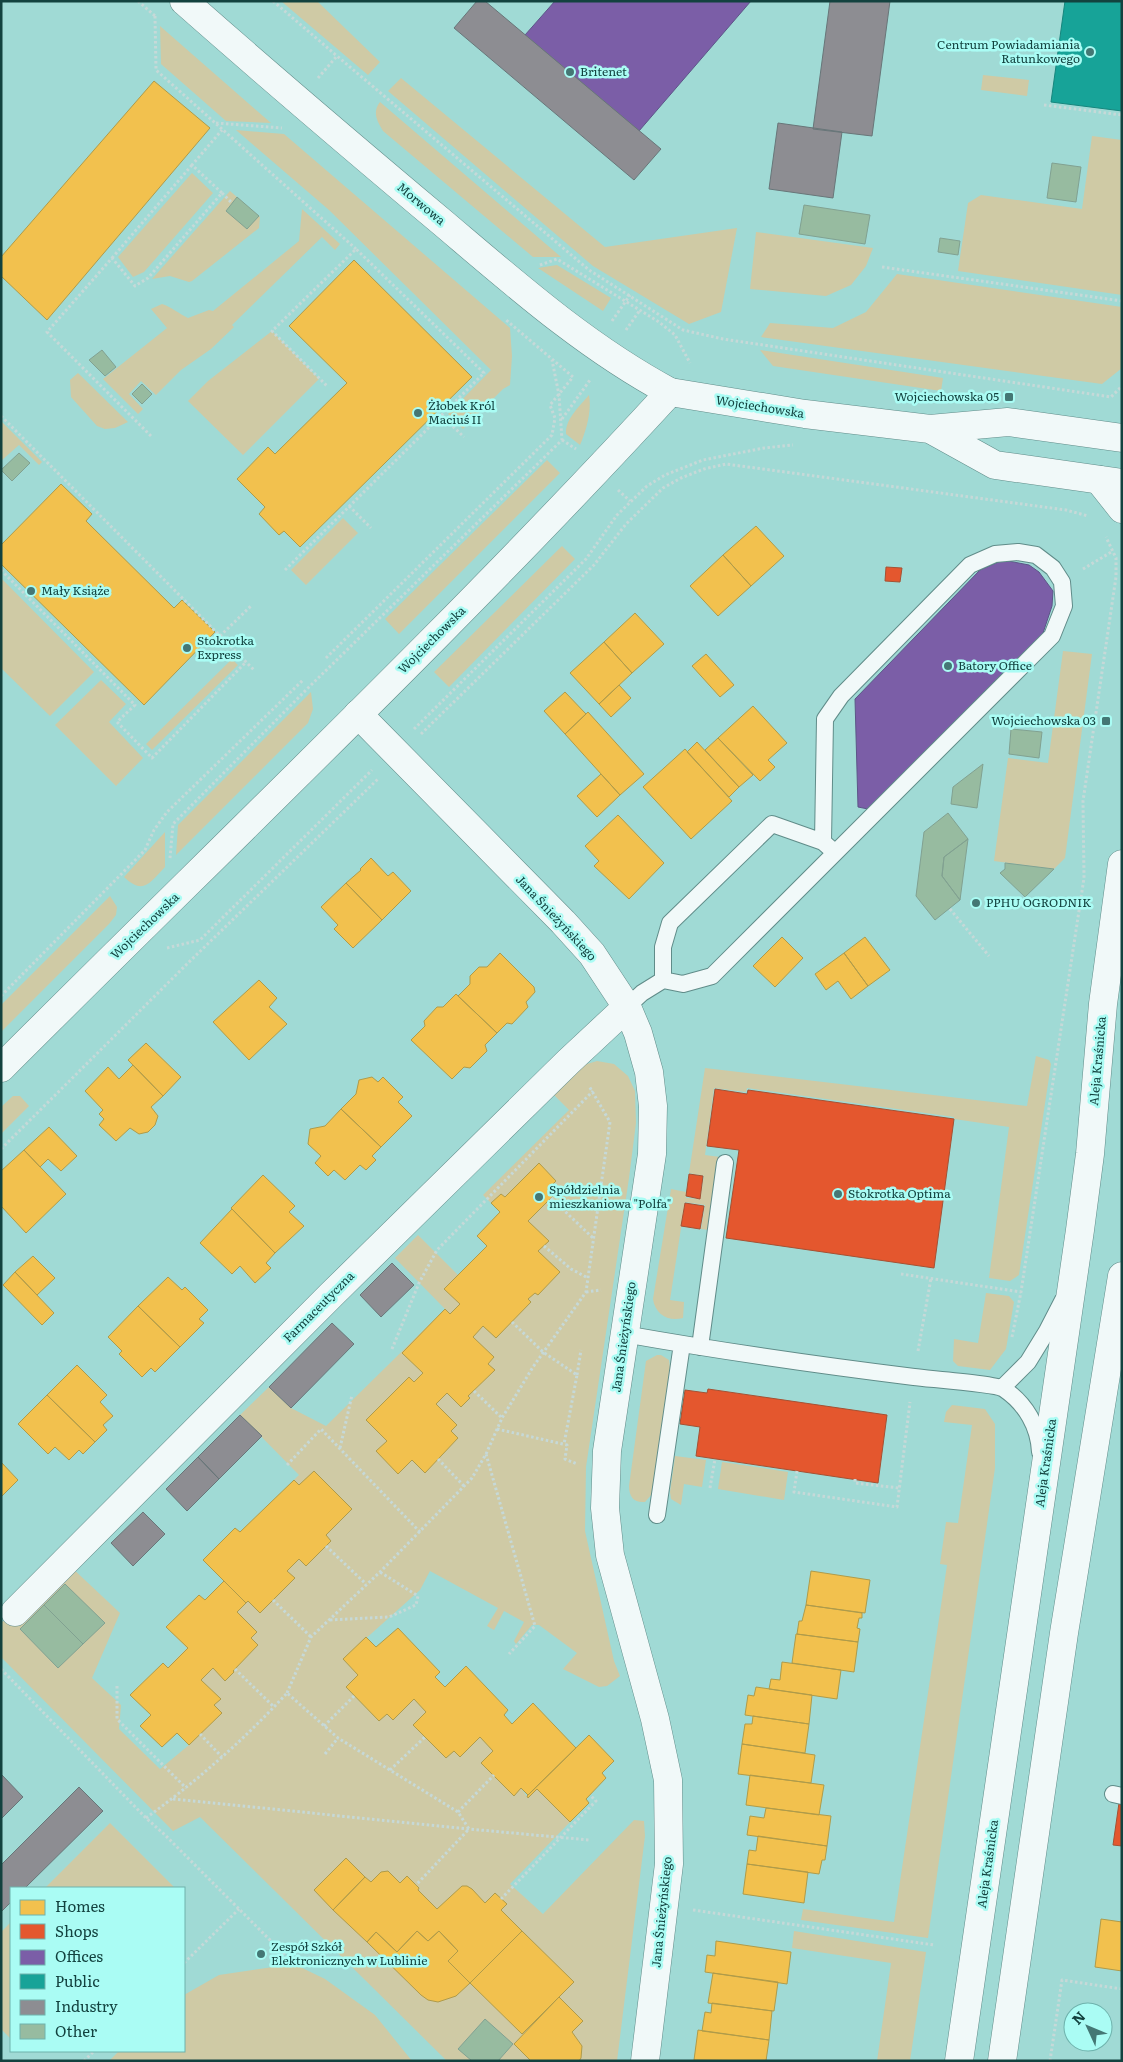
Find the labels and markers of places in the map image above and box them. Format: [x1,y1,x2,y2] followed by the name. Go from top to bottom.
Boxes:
[937,35,1081,67] place label: Centrum Powiadamiania Ratunkowego
[1084,46,1096,58] marker: Centrum Powiadamiania Ratunkowego
[580,62,627,80] place label: Britenet
[564,66,576,78] marker: Britenet
[894,387,999,405] place label: Wojciechowska 05
[1003,391,1015,403] marker: Wojciechowska 05
[428,396,495,428] place label: Żłobek Król Maciuś II
[412,407,424,419] marker: Żłobek Król Maciuś II
[41,581,110,599] place label: Mały Książe
[25,585,37,597] marker: Mały Książe
[197,631,255,663] place label: Stokrotka Express
[181,642,193,654] marker: Stokrotka Express
[958,656,1032,674] place label: Batory Office
[942,660,954,672] marker: Batory Office
[991,711,1096,729] place label: Wojciechowska 03
[1100,715,1112,727] marker: Wojciechowska 03
[986,893,1091,911] place label: PPHU OGRODNIK
[970,897,982,909] marker: PPHU OGRODNIK
[549,1180,671,1212] place label: Spółdzielnia mieszkaniowa "Polfa"
[848,1184,951,1202] place label: Stokrotka Optima
[832,1188,844,1200] marker: Stokrotka Optima
[533,1191,545,1203] marker: Spółdzielnia mieszkaniowa "Polfa"
[271,1937,428,1969] place label: Zespół Szkół Elektronicznych w Lublinie
[255,1948,267,1960] marker: Zespół Szkół Elektronicznych w Lublinie

